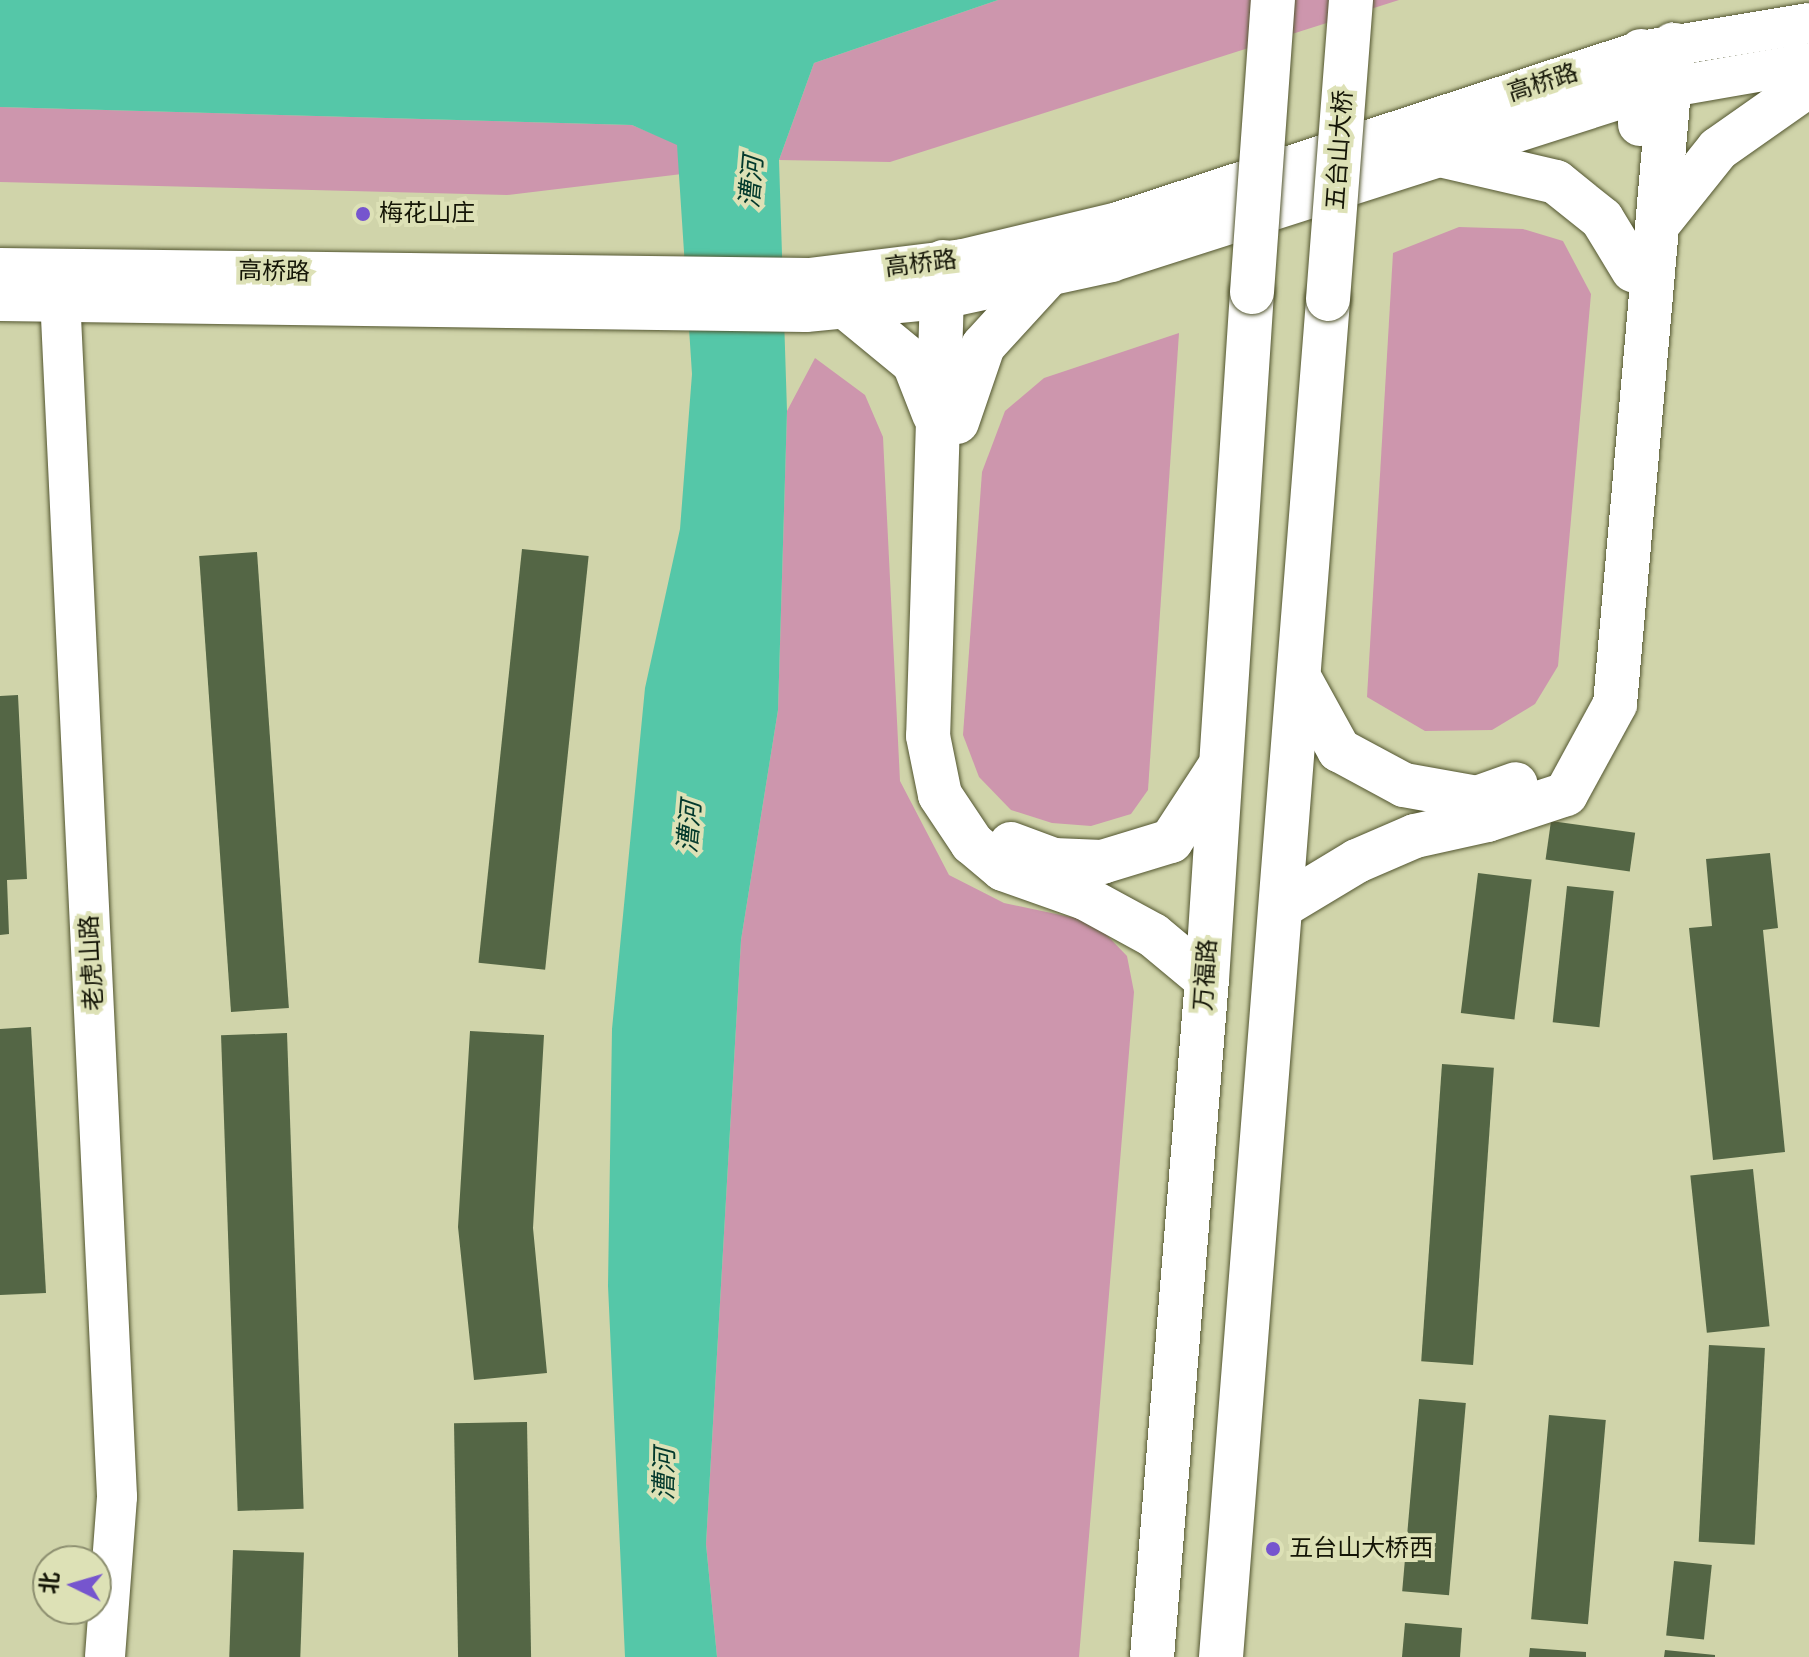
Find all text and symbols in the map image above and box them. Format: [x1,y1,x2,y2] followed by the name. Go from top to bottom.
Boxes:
[1504,58,1582,108] street label: 高桥路
[1321,89,1359,211] street label: 五台山大桥
[734,155,770,209] water label: 漕河
[379,200,475,228] place label: 梅花山庄
[354,205,372,223] marker: 梅花山庄
[884,245,958,283] street label: 高桥路
[238,257,310,287] street label: 高桥路
[672,800,708,854] water label: 漕河
[75,914,109,1012] street label: 老虎山路
[1189,938,1223,1012] street label: 万福路
[649,1448,681,1500] water label: 漕河
[1289,1535,1433,1563] place label: 五台山大桥西
[1264,1540,1282,1558] marker: 五台山大桥西
[32,1545,112,1625] north arrow
[35,1571,64,1595] text: 北

